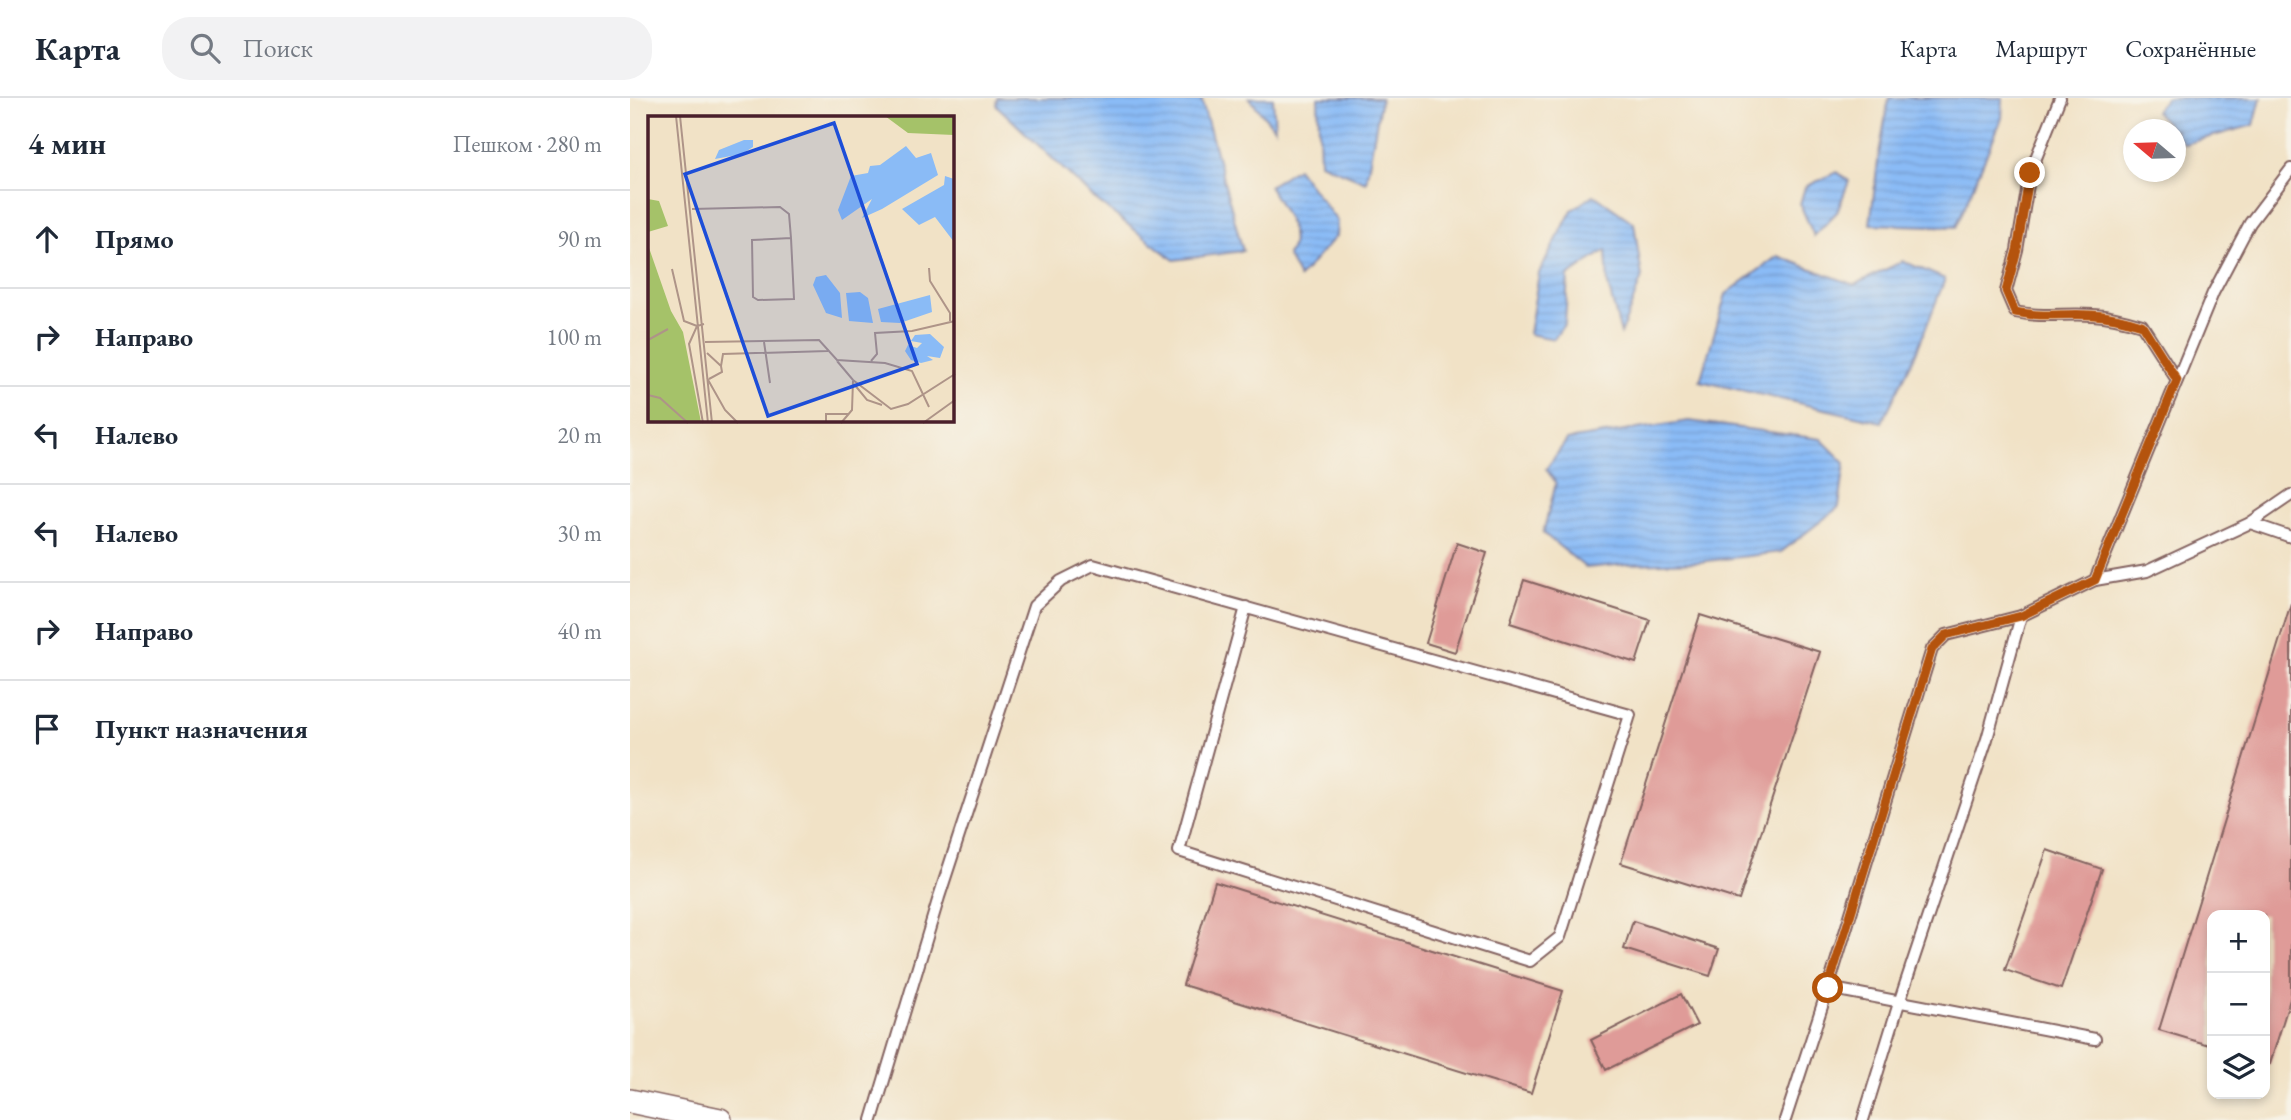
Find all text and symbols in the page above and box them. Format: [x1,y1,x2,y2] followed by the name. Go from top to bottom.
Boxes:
[162,17,652,80] search box
[35,27,120,70] text: Карта
[186,29,224,67] icon: search
[242,31,313,65] text: Поиск
[1900,33,1957,64] text: Карта
[1995,33,2087,64] text: Маршрут
[2125,33,2256,64] text: Сохранённые
[648,116,954,422] inset map
[2123,119,2186,182] north arrow
[28,124,106,163] text: 4 мин
[453,129,602,159] text: Пешком · 280 m
[2014,157,2045,188] route end
[28,220,66,258] icon: ahead
[95,222,174,256] text: Прямо
[557,224,602,254] text: 90 m
[28,318,66,356] icon: right
[95,320,193,354] text: Направо
[546,322,602,352] text: 100 m
[28,416,66,454] icon: left
[95,418,178,452] text: Налево
[557,420,602,450] text: 20 m
[28,514,66,552] icon: left
[95,516,178,550] text: Налево
[557,518,602,548] text: 30 m
[28,612,66,650] icon: right
[95,614,193,648] text: Направо
[557,616,602,646] text: 40 m
[28,710,66,748] icon: arrive
[95,712,308,746] text: Пункт назначения
[2207,910,2270,1099] map controls
[2207,910,2270,973] button: +
[1812,972,1843,1003] route start
[2207,973,2270,1036] button: −
[2207,1036,2270,1099] button: layers

